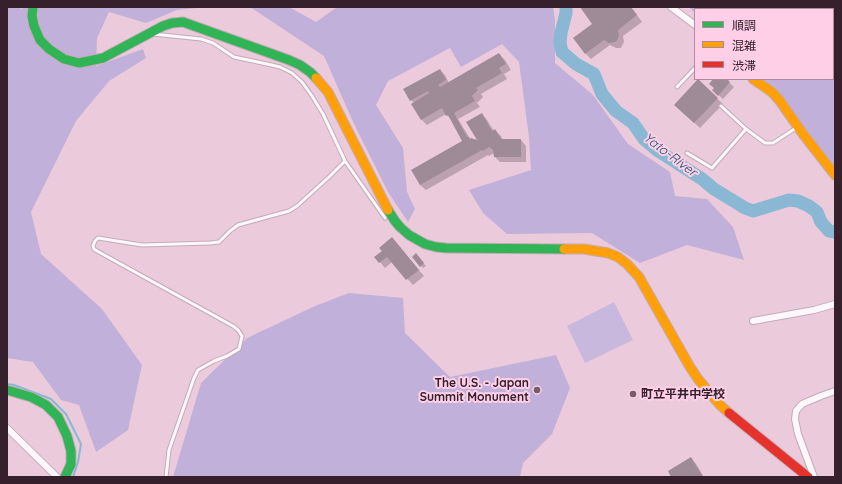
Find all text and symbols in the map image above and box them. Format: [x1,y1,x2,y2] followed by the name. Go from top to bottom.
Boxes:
[694,8,834,80] legend
[732,18,756,33] text: 順調
[732,38,756,53] text: 混雑
[732,58,756,73] text: 渋滞
[640,130,700,180] water label: Yato-River
[420,376,529,404] place label: The U.S. - Japan Summit Monument
[532,385,542,395] marker: The U.S. - Japan Summit Monument
[641,387,725,401] place label: 町立平井中学校
[628,389,638,399] marker: 町立平井中学校

